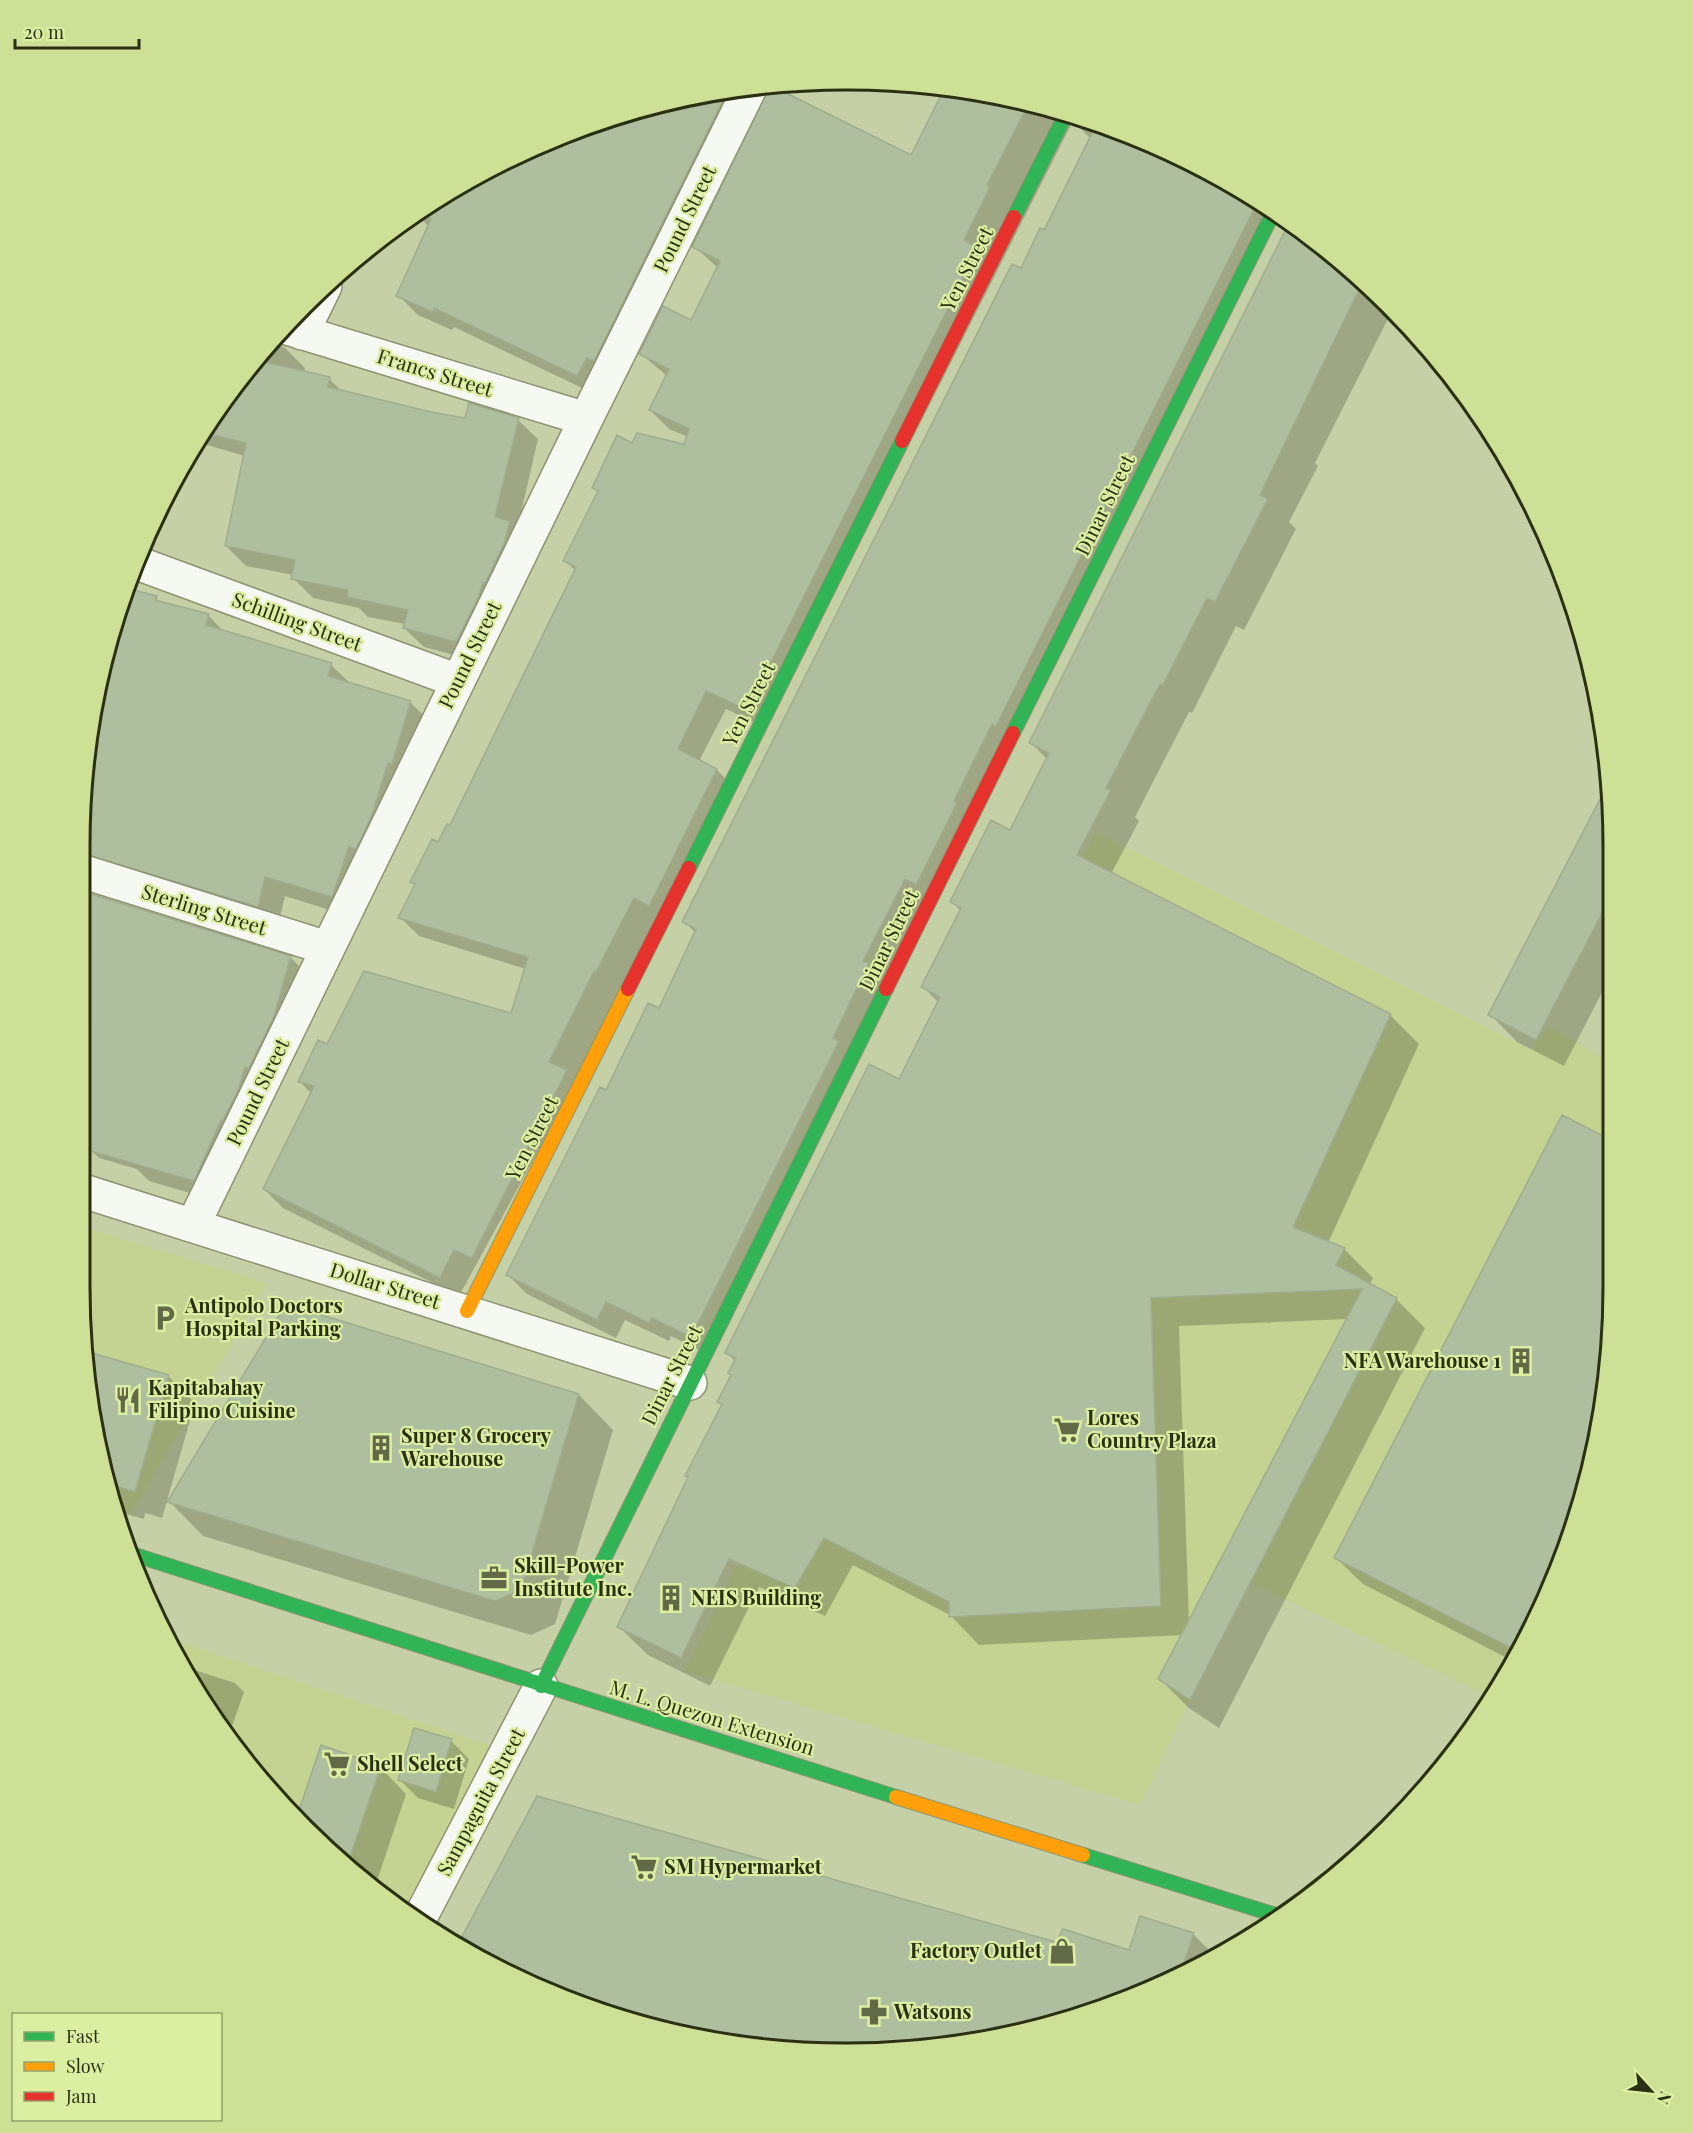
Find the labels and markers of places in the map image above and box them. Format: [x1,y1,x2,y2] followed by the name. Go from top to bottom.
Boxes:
[184,1291,343,1341] place label: Antipolo Doctors Hospital Parking
[150,1303,180,1333] parking icon: Antipolo Doctors Hospital Parking
[1344,1346,1501,1373] place label: NFA Warehouse 1
[1506,1346,1536,1376] building icon: NFA Warehouse 1
[148,1373,296,1423] place label: Kapitabahay Filipino Cuisine
[113,1385,143,1415] restaurant icon: Kapitabahay Filipino Cuisine
[1087,1403,1217,1453] place label: Lores Country Plaza
[1052,1415,1082,1445] supermarket icon: Lores Country Plaza
[400,1421,551,1471] place label: Super 8 Grocery Warehouse
[366,1433,396,1463] building icon: Super 8 Grocery Warehouse
[514,1551,632,1601] place label: Skill-Power Institute Inc.
[479,1563,509,1593] office icon: Skill-Power Institute Inc.
[656,1583,686,1613] building icon: NEIS Building
[691,1583,821,1610] place label: NEIS Building
[322,1749,352,1779] supermarket icon: Shell Select
[357,1749,464,1776] place label: Shell Select
[629,1852,659,1882] supermarket icon: SM Hypermarket
[664,1852,823,1879] place label: SM Hypermarket
[910,1936,1043,1963] place label: Factory Outlet
[1047,1936,1077,1966] shop icon: Factory Outlet
[859,1997,889,2027] pharmacy icon: Watsons
[893,1997,971,2024] place label: Watsons

